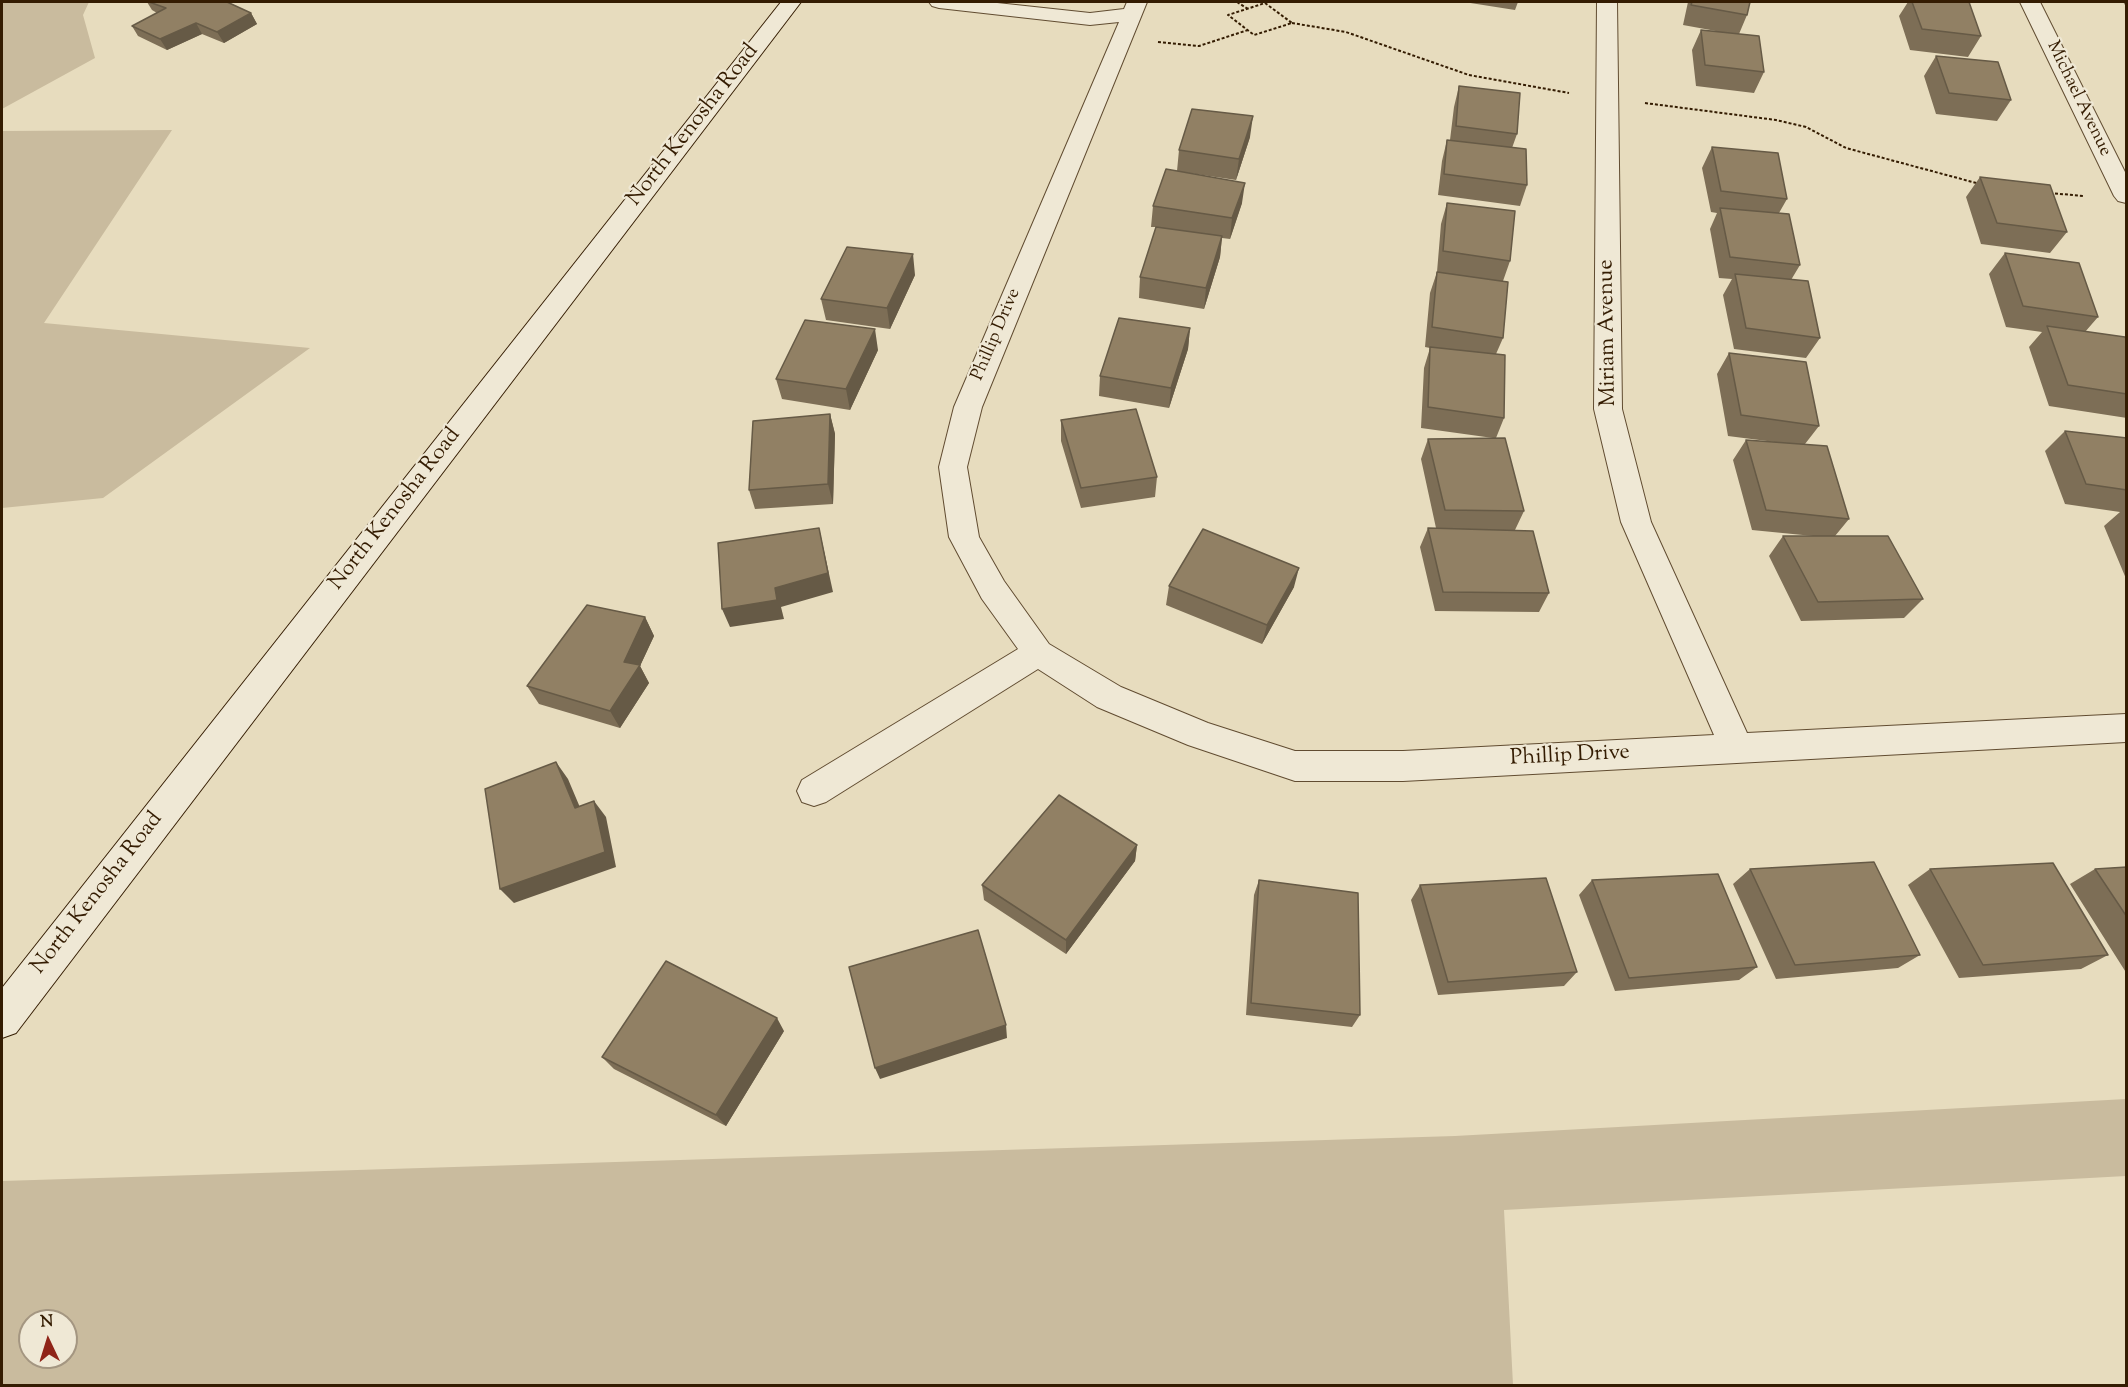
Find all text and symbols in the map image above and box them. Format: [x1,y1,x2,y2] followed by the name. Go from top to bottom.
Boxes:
[2041,38,2115,160] street label: Michael Avenue
[622,40,766,212] street label: North Kenosha Road
[1595,259,1623,407] street label: Miriam Avenue
[968,286,1026,384] street label: Phillip Drive
[324,424,468,596] street label: North Kenosha Road
[1509,741,1631,773] street label: Phillip Drive
[26,808,170,980] street label: North Kenosha Road
[18,1309,78,1369] north arrow
[40,1311,54,1334] text: N

